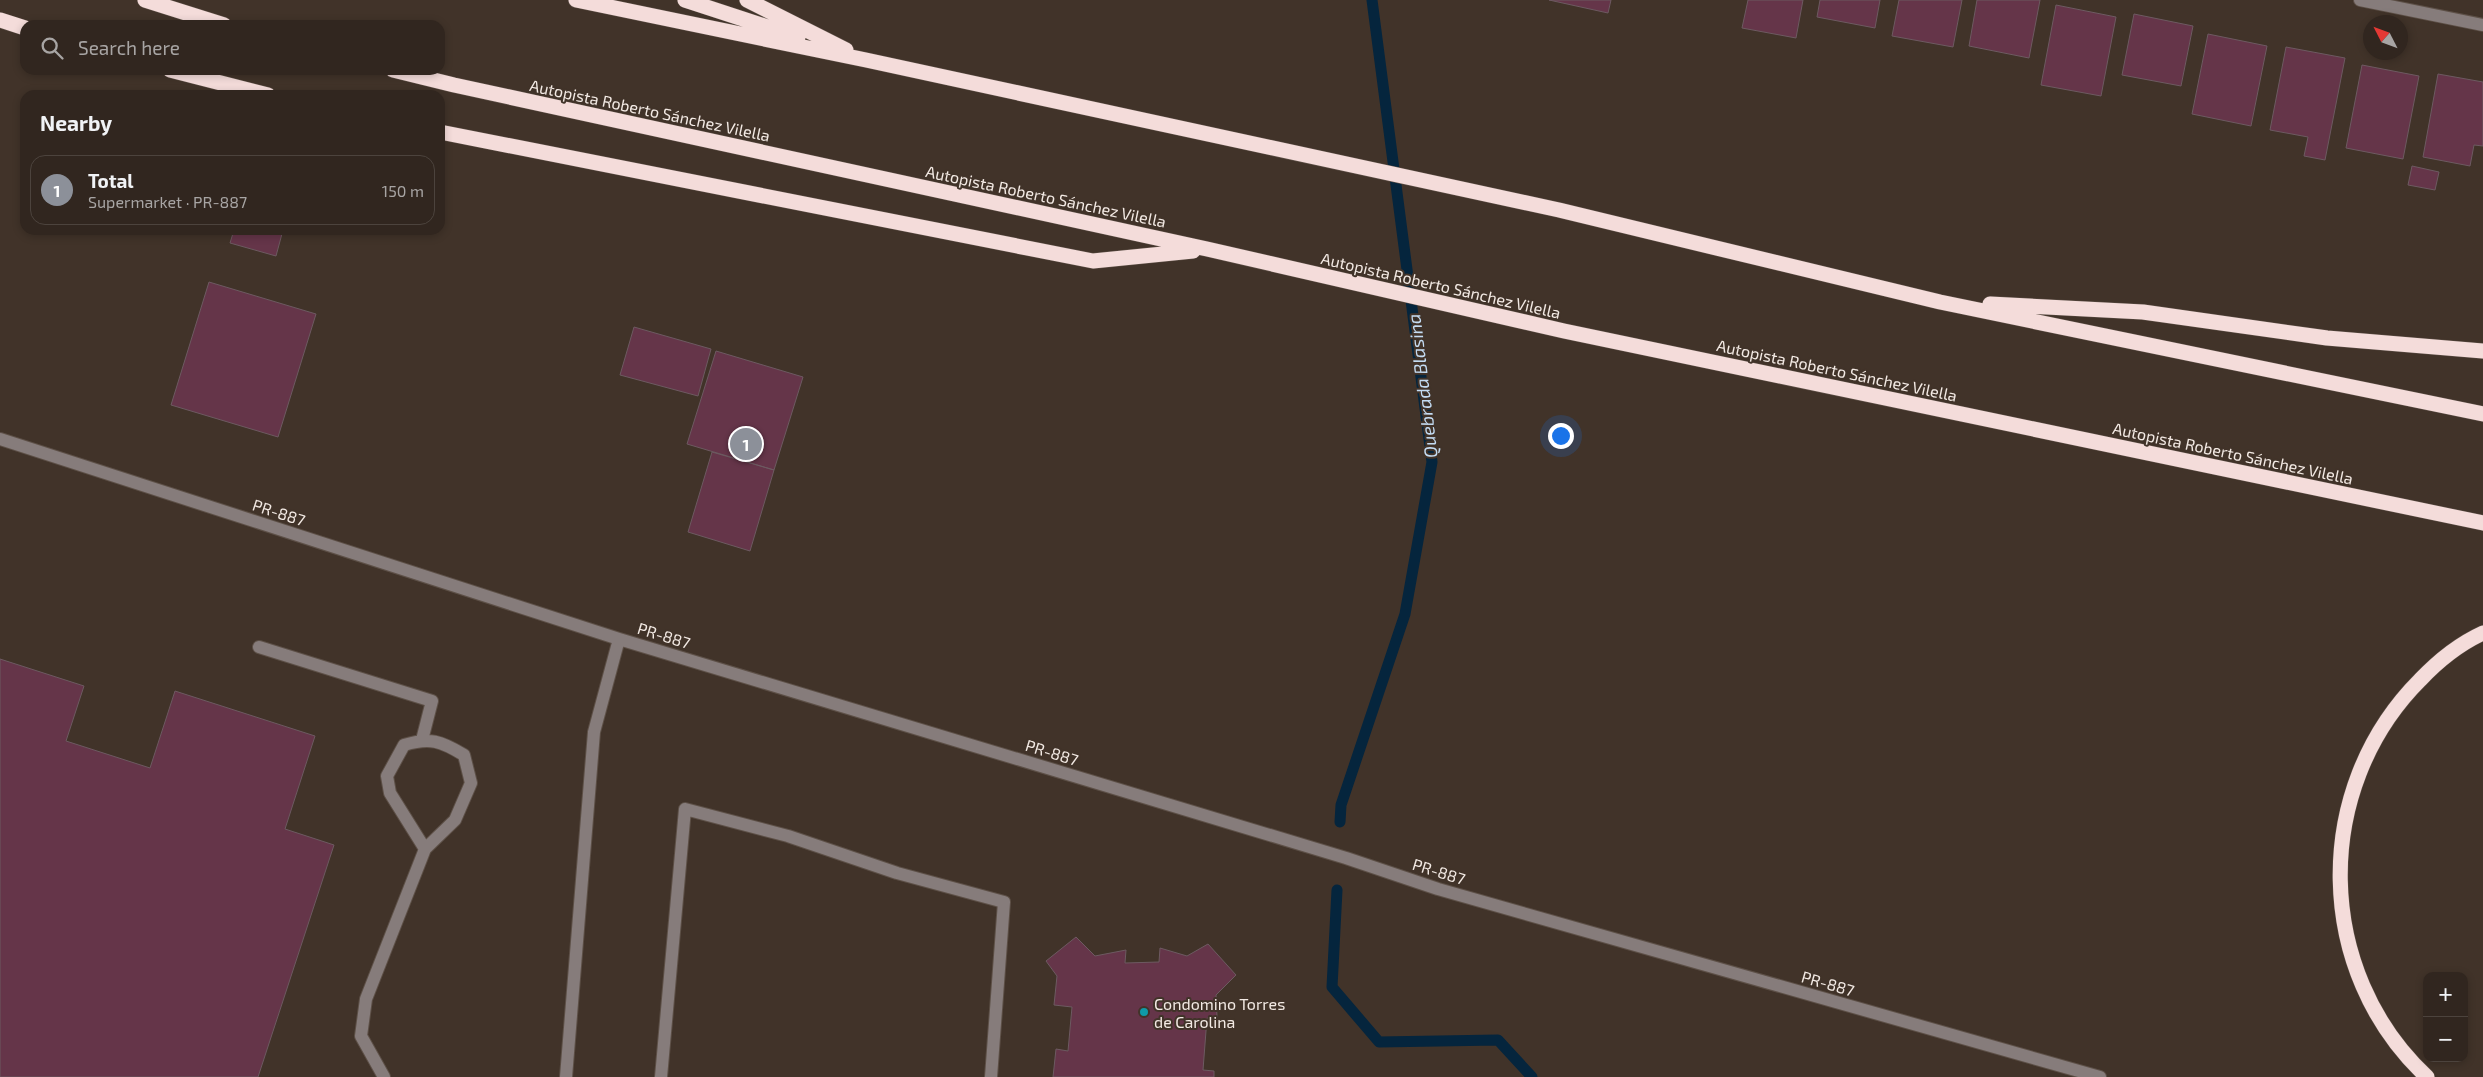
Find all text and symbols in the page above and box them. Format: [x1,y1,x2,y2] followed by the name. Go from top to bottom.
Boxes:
[2363,15,2408,60] north arrow
[20,20,445,75] search box
[38,34,66,62] icon: search
[78,36,180,59] text: Search here
[528,75,772,145] street label: Autopista Roberto Sánchez Vilella
[40,110,112,135] text: Nearby
[924,161,1168,231] street label: Autopista Roberto Sánchez Vilella
[88,169,134,192] text: Total
[54,181,60,200] text: 1
[382,181,424,200] text: 150 m
[88,192,247,211] text: Supermarket · PR-887
[1319,248,1563,322] street label: Autopista Roberto Sánchez Vilella
[1402,313,1442,459] water label: Quebrada Blasina
[1715,335,1959,405] street label: Autopista Roberto Sánchez Vilella
[2111,418,2355,488] street label: Autopista Roberto Sánchez Vilella
[1548,423,1574,449] your location
[730,425,762,463] pin: 1
[250,495,308,529] street label: PR-887
[635,618,693,652] street label: PR-887
[1023,735,1081,769] street label: PR-887
[1410,854,1468,888] street label: PR-887
[1799,966,1857,1000] street label: PR-887
[2423,972,2468,1062] map controls
[2423,972,2468,1017] button: +
[1154,994,1285,1031] place label: Condomino Torres de Carolina
[1138,1006,1150,1018] marker: Condomino Torres de Carolina
[2423,1017,2468,1062] button: −

